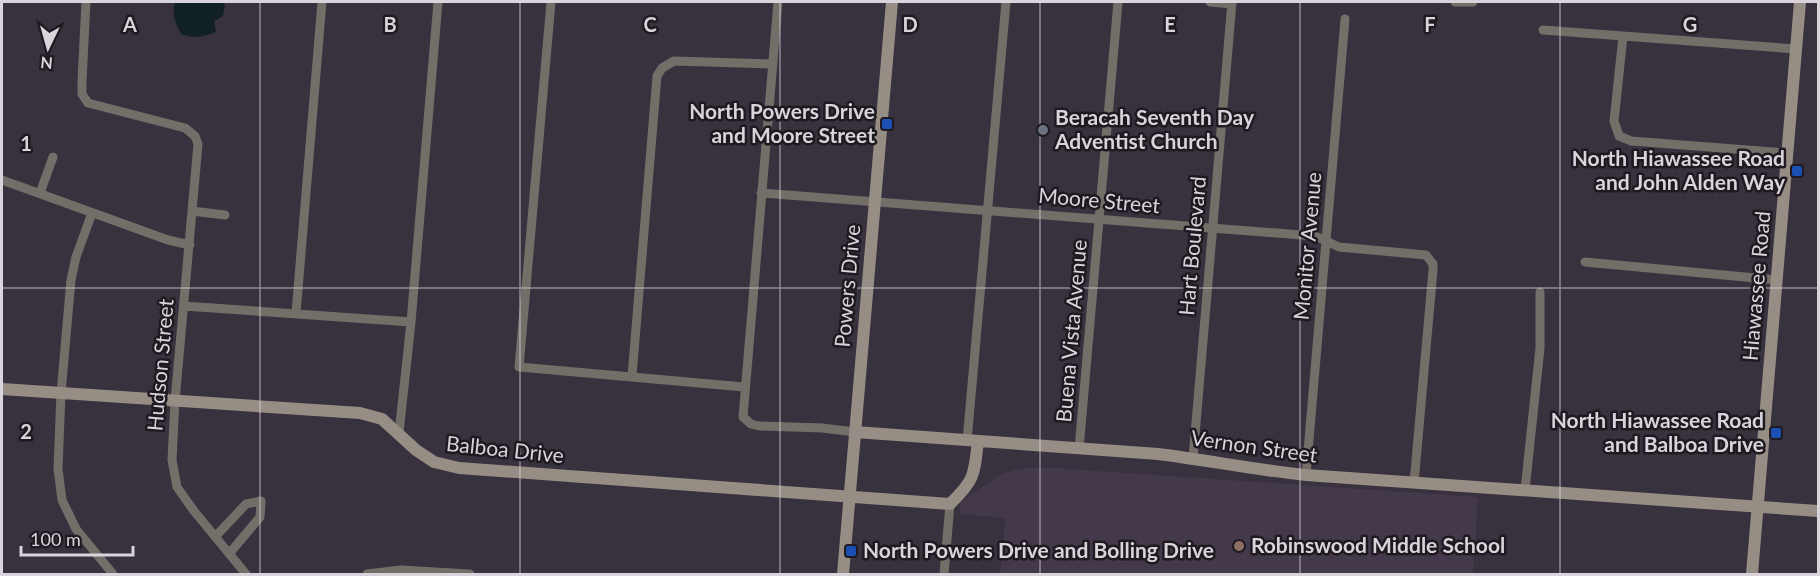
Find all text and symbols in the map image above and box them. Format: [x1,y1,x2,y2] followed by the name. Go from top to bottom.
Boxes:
[122,12,137,36] text: A
[383,12,397,36] text: B
[643,12,657,36] text: C
[902,12,918,36] text: D
[1164,12,1176,36] text: E
[1424,12,1436,36] text: F
[1683,12,1697,36] text: G
[18,18,78,78] north arrow
[40,53,54,73] text: N
[689,98,875,147] place label: North Powers Drive and Moore Street
[1054,104,1255,153] place label: Beracah Seventh Day Adventist Church
[880,117,894,131] marker: North Powers Drive and Moore Street
[1036,123,1050,137] marker: Beracah Seventh Day Adventist Church
[20,131,32,155] text: 1
[1572,145,1786,194] place label: North Hiawassee Road and John Alden Way
[1790,164,1804,178] marker: North Hiawassee Road and John Alden Way
[1288,171,1325,321] street label: Monitor Avenue
[1173,175,1210,316] street label: Hart Boulevard
[1037,182,1161,217] street label: Moore Street
[1736,210,1775,362] street label: Hiawassee Road
[829,223,864,348] street label: Powers Drive
[1050,238,1091,423] street label: Buena Vista Avenue
[141,297,178,432] street label: Hudson Street
[1551,407,1764,456] place label: North Hiawassee Road and Balboa Drive
[20,419,32,443] text: 2
[1189,424,1319,467] street label: Vernon Street
[1769,426,1783,440] marker: North Hiawassee Road and Balboa Drive
[445,430,565,467] street label: Balboa Drive
[21,519,134,557] scale bar
[30,528,81,550] text: 100 m
[1251,532,1505,557] place label: Robinswood Middle School
[863,537,1214,562] place label: North Powers Drive and Bolling Drive
[1232,539,1246,553] marker: Robinswood Middle School
[844,544,858,558] marker: North Powers Drive and Bolling Drive

